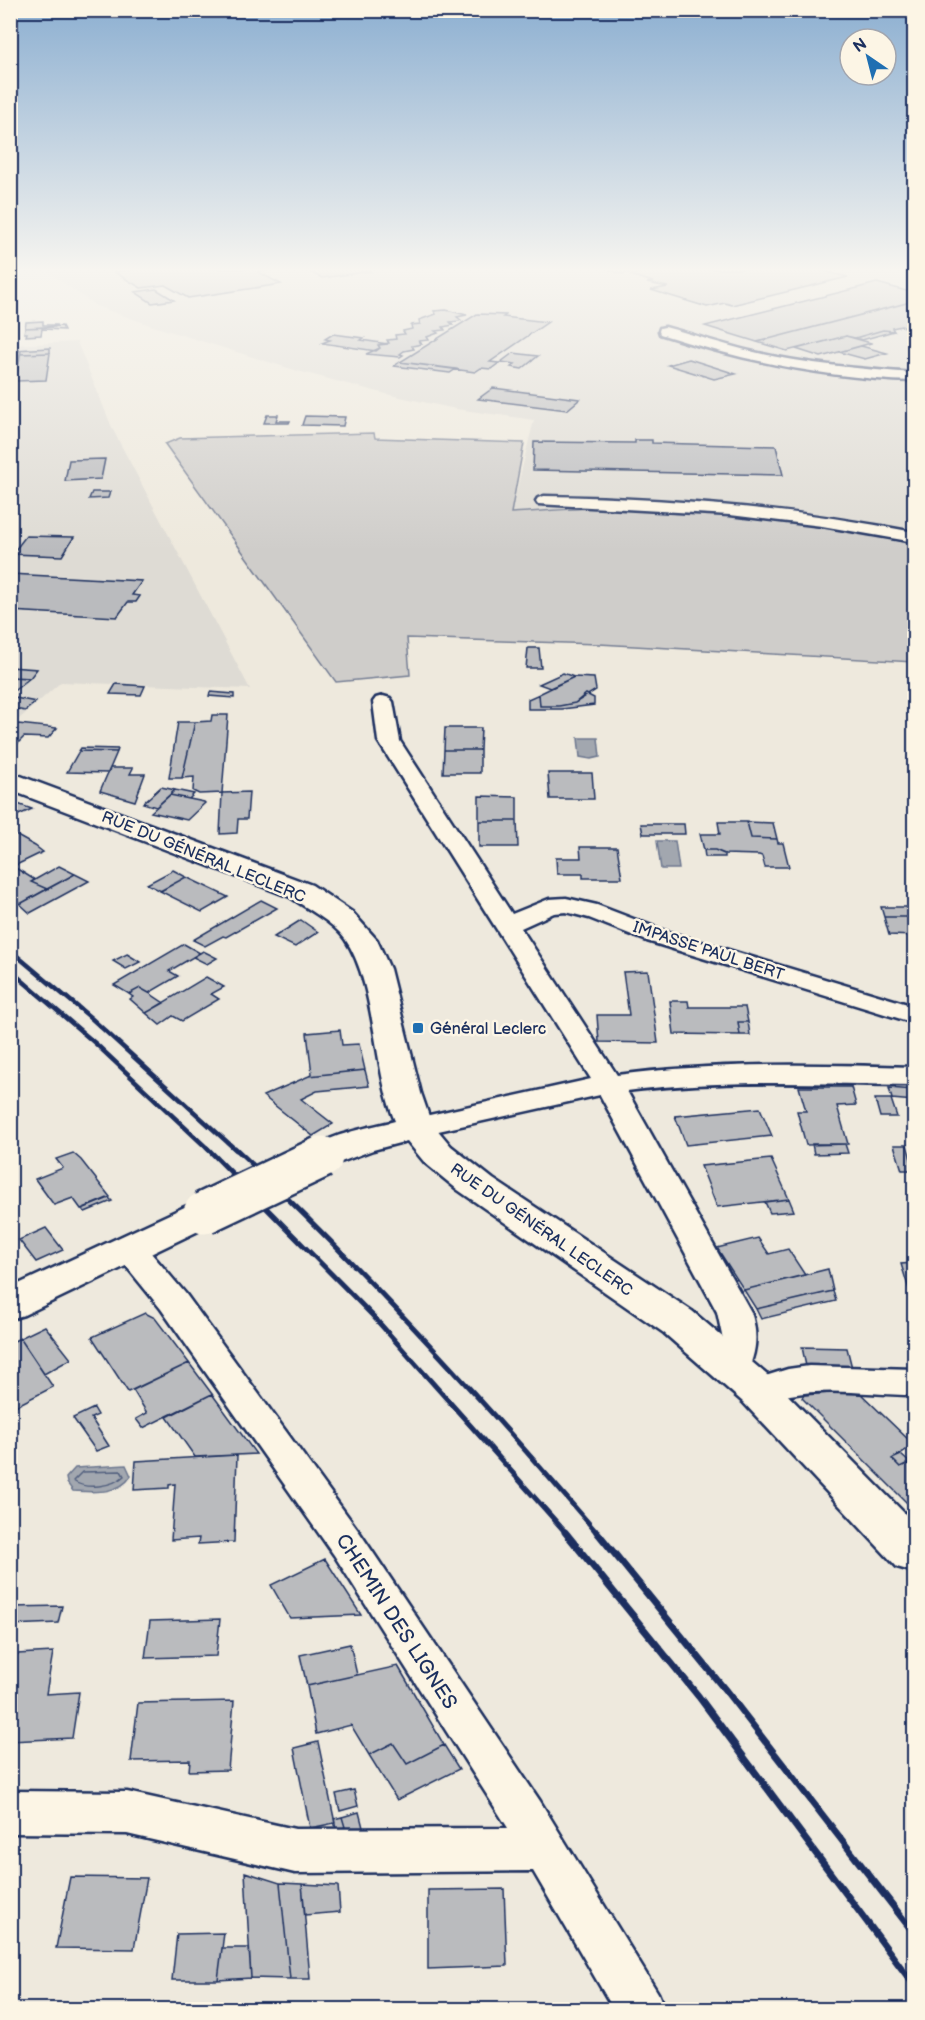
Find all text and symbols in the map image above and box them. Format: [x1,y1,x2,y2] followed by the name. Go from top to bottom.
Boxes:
[838,27,898,87] north arrow
[850,35,871,57] text: N
[99,806,309,907] street label: RUE DU GÉNÉRAL LECLERC
[631,918,787,985] street label: IMPASSE PAUL BERT
[430,1020,546,1039] place label: Général Leclerc
[411,1021,425,1035] marker: Général Leclerc
[446,1158,637,1301] street label: RUE DU GÉNÉRAL LECLERC
[330,1529,462,1714] street label: CHEMIN DES LIGNES

